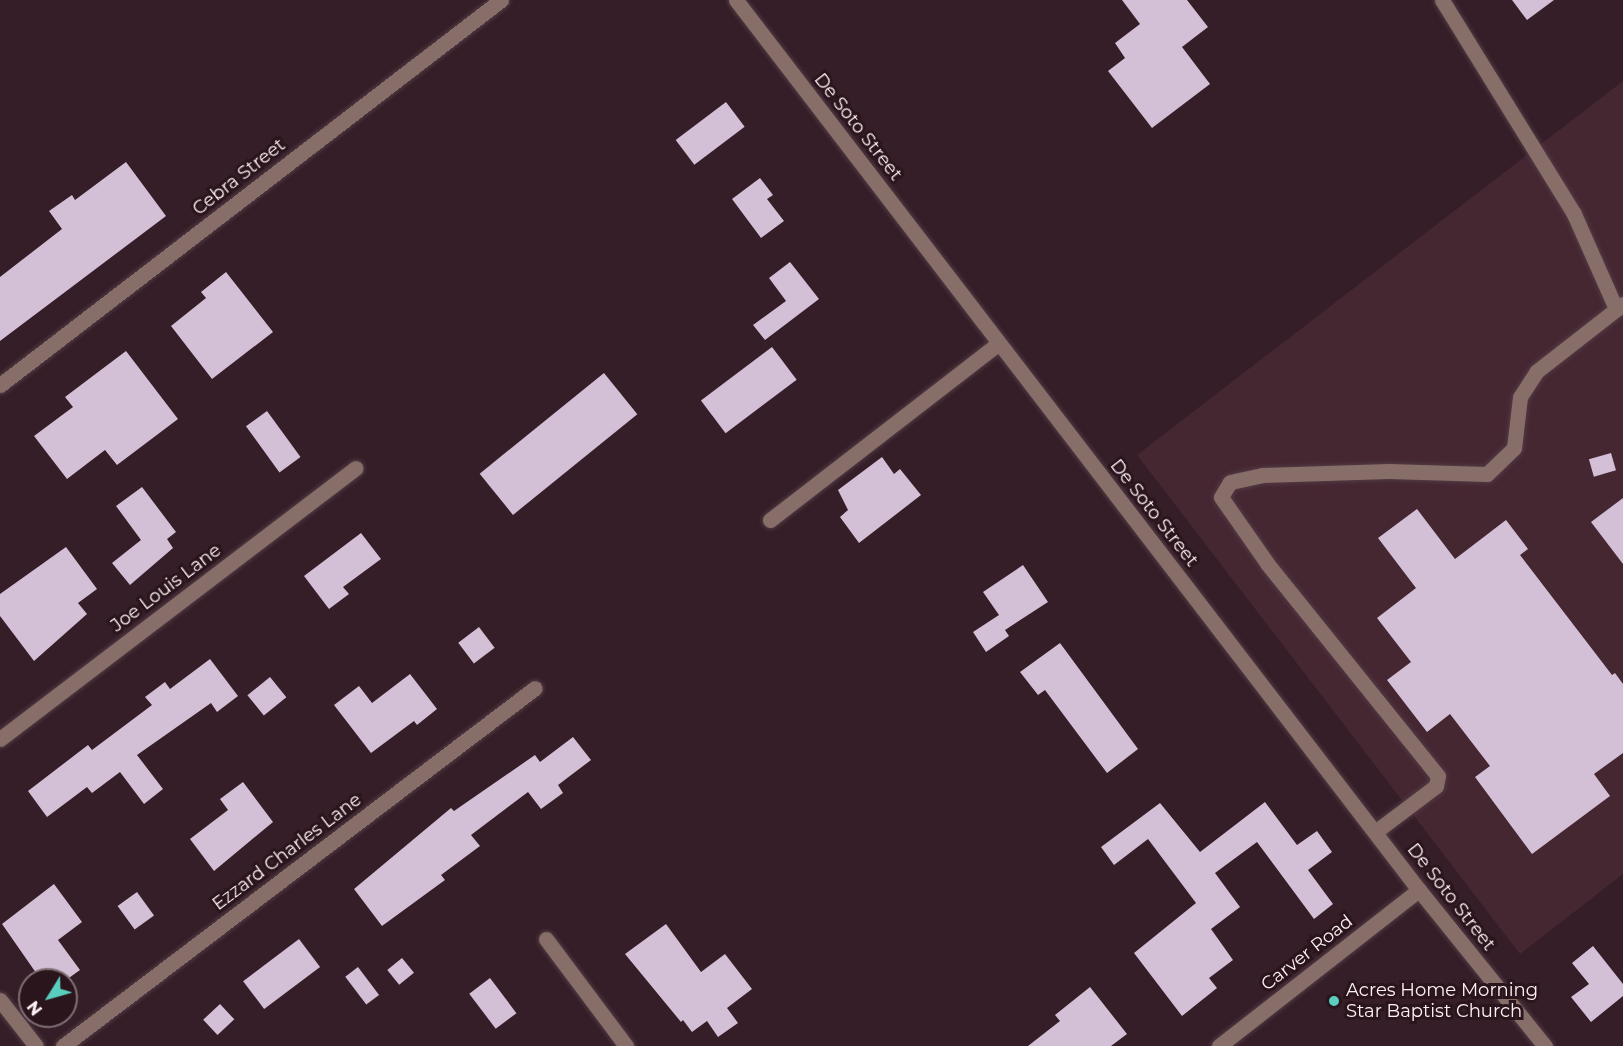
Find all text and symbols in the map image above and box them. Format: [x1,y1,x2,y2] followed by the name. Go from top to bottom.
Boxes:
[809,69,907,185] street label: De Soto Street
[188,134,290,220] street label: Cebra Street
[1105,455,1203,571] street label: De Soto Street
[107,540,225,636] street label: Joe Louis Lane
[208,789,366,915] street label: Ezzard Charles Lane
[1402,839,1500,955] street label: De Soto Street
[1257,911,1357,995] street label: Carver Road
[18,968,78,1028] north arrow
[1346,980,1538,1022] place label: Acres Home Morning Star Baptist Church
[1327,994,1341,1008] marker: Acres Home Morning Star Baptist Church
[23,997,46,1019] text: N

